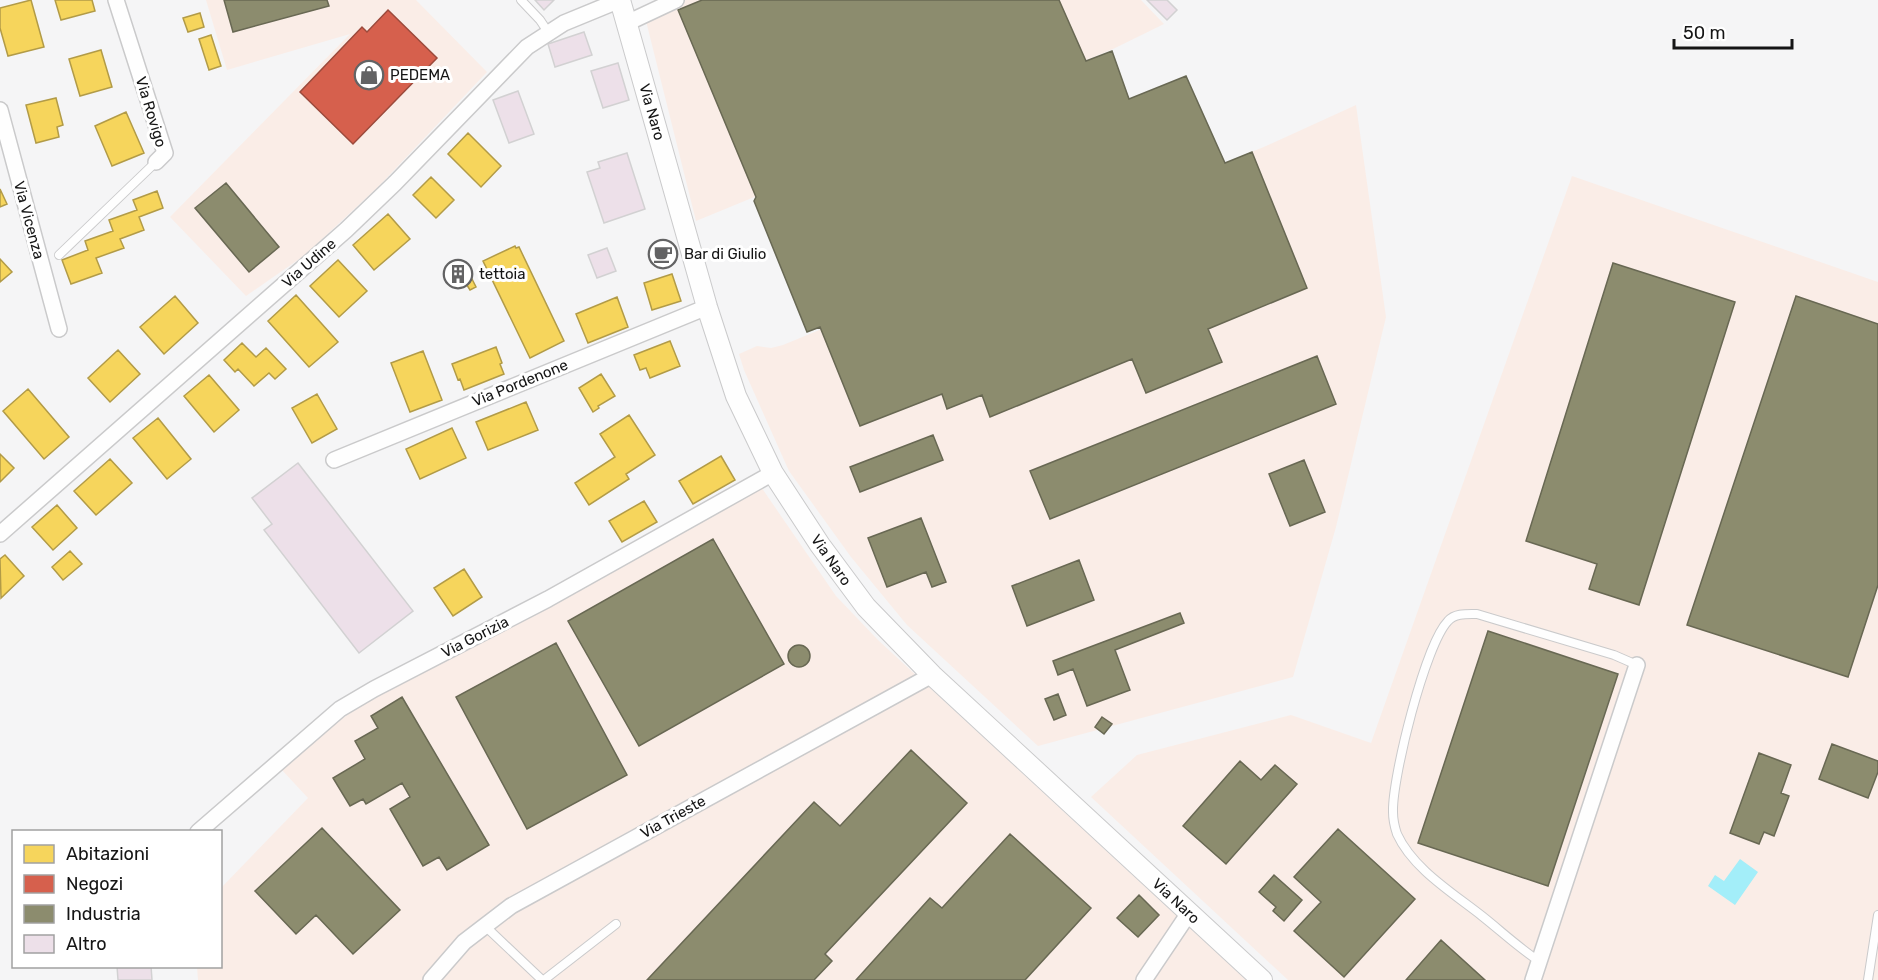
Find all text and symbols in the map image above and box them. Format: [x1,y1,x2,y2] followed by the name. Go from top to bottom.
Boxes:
[1674,12,1792,50] scale bar
[1683,22,1726,44] text: 50 m
[353,59,385,91] shop icon: PEDEMA
[390,66,450,84] place label: PEDEMA
[132,74,170,150] street label: Via Rovigo
[635,82,669,142] street label: Via Naro
[10,179,48,261] street label: Via Vicenza
[278,235,340,291] street label: Via Udine
[647,238,679,270] cafe icon: Bar di Giulio
[684,245,766,263] place label: Bar di Giulio
[442,258,474,290] building icon: tettoia
[479,265,525,283] place label: tettoia
[470,356,570,410] street label: Via Pordenone
[807,531,855,589] street label: Via Naro
[438,612,512,662] street label: Via Gorizia
[637,792,709,842] street label: Via Trieste
[12,830,222,968] legend
[66,843,149,865] text: Abitazioni
[66,873,123,895] text: Negozi
[1149,875,1203,927] street label: Via Naro
[66,903,141,925] text: Industria
[66,933,106,955] text: Altro

